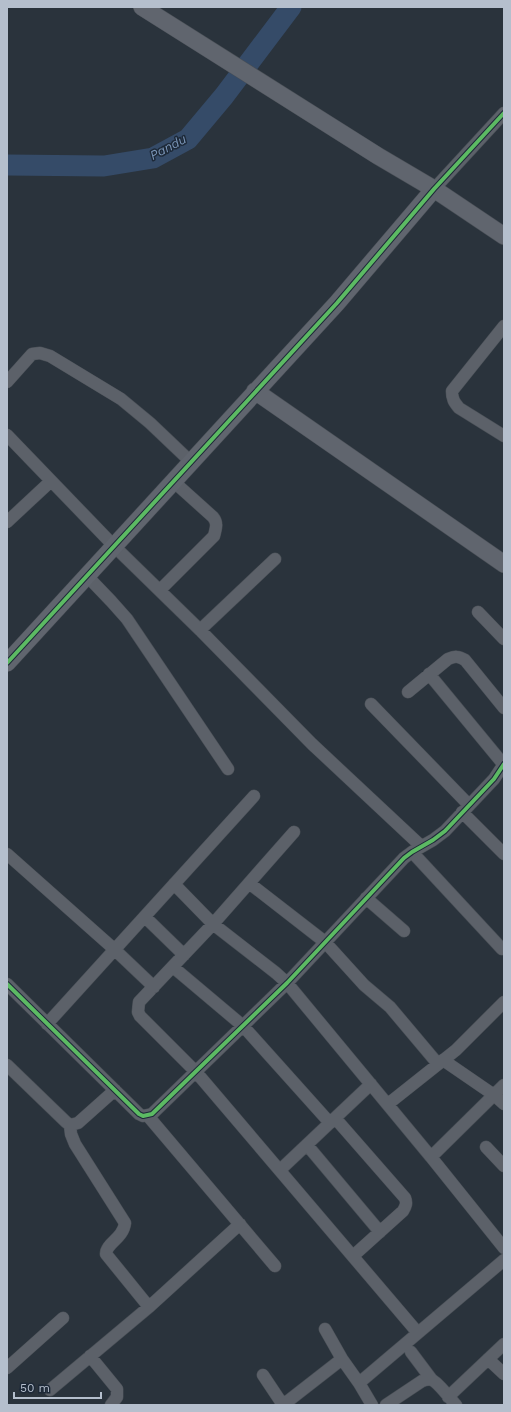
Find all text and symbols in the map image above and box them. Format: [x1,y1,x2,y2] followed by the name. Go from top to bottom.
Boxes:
[147,131,189,163] water label: Pandu
[14,1374,101,1400] scale bar
[20,1381,50,1395] text: 50 m

